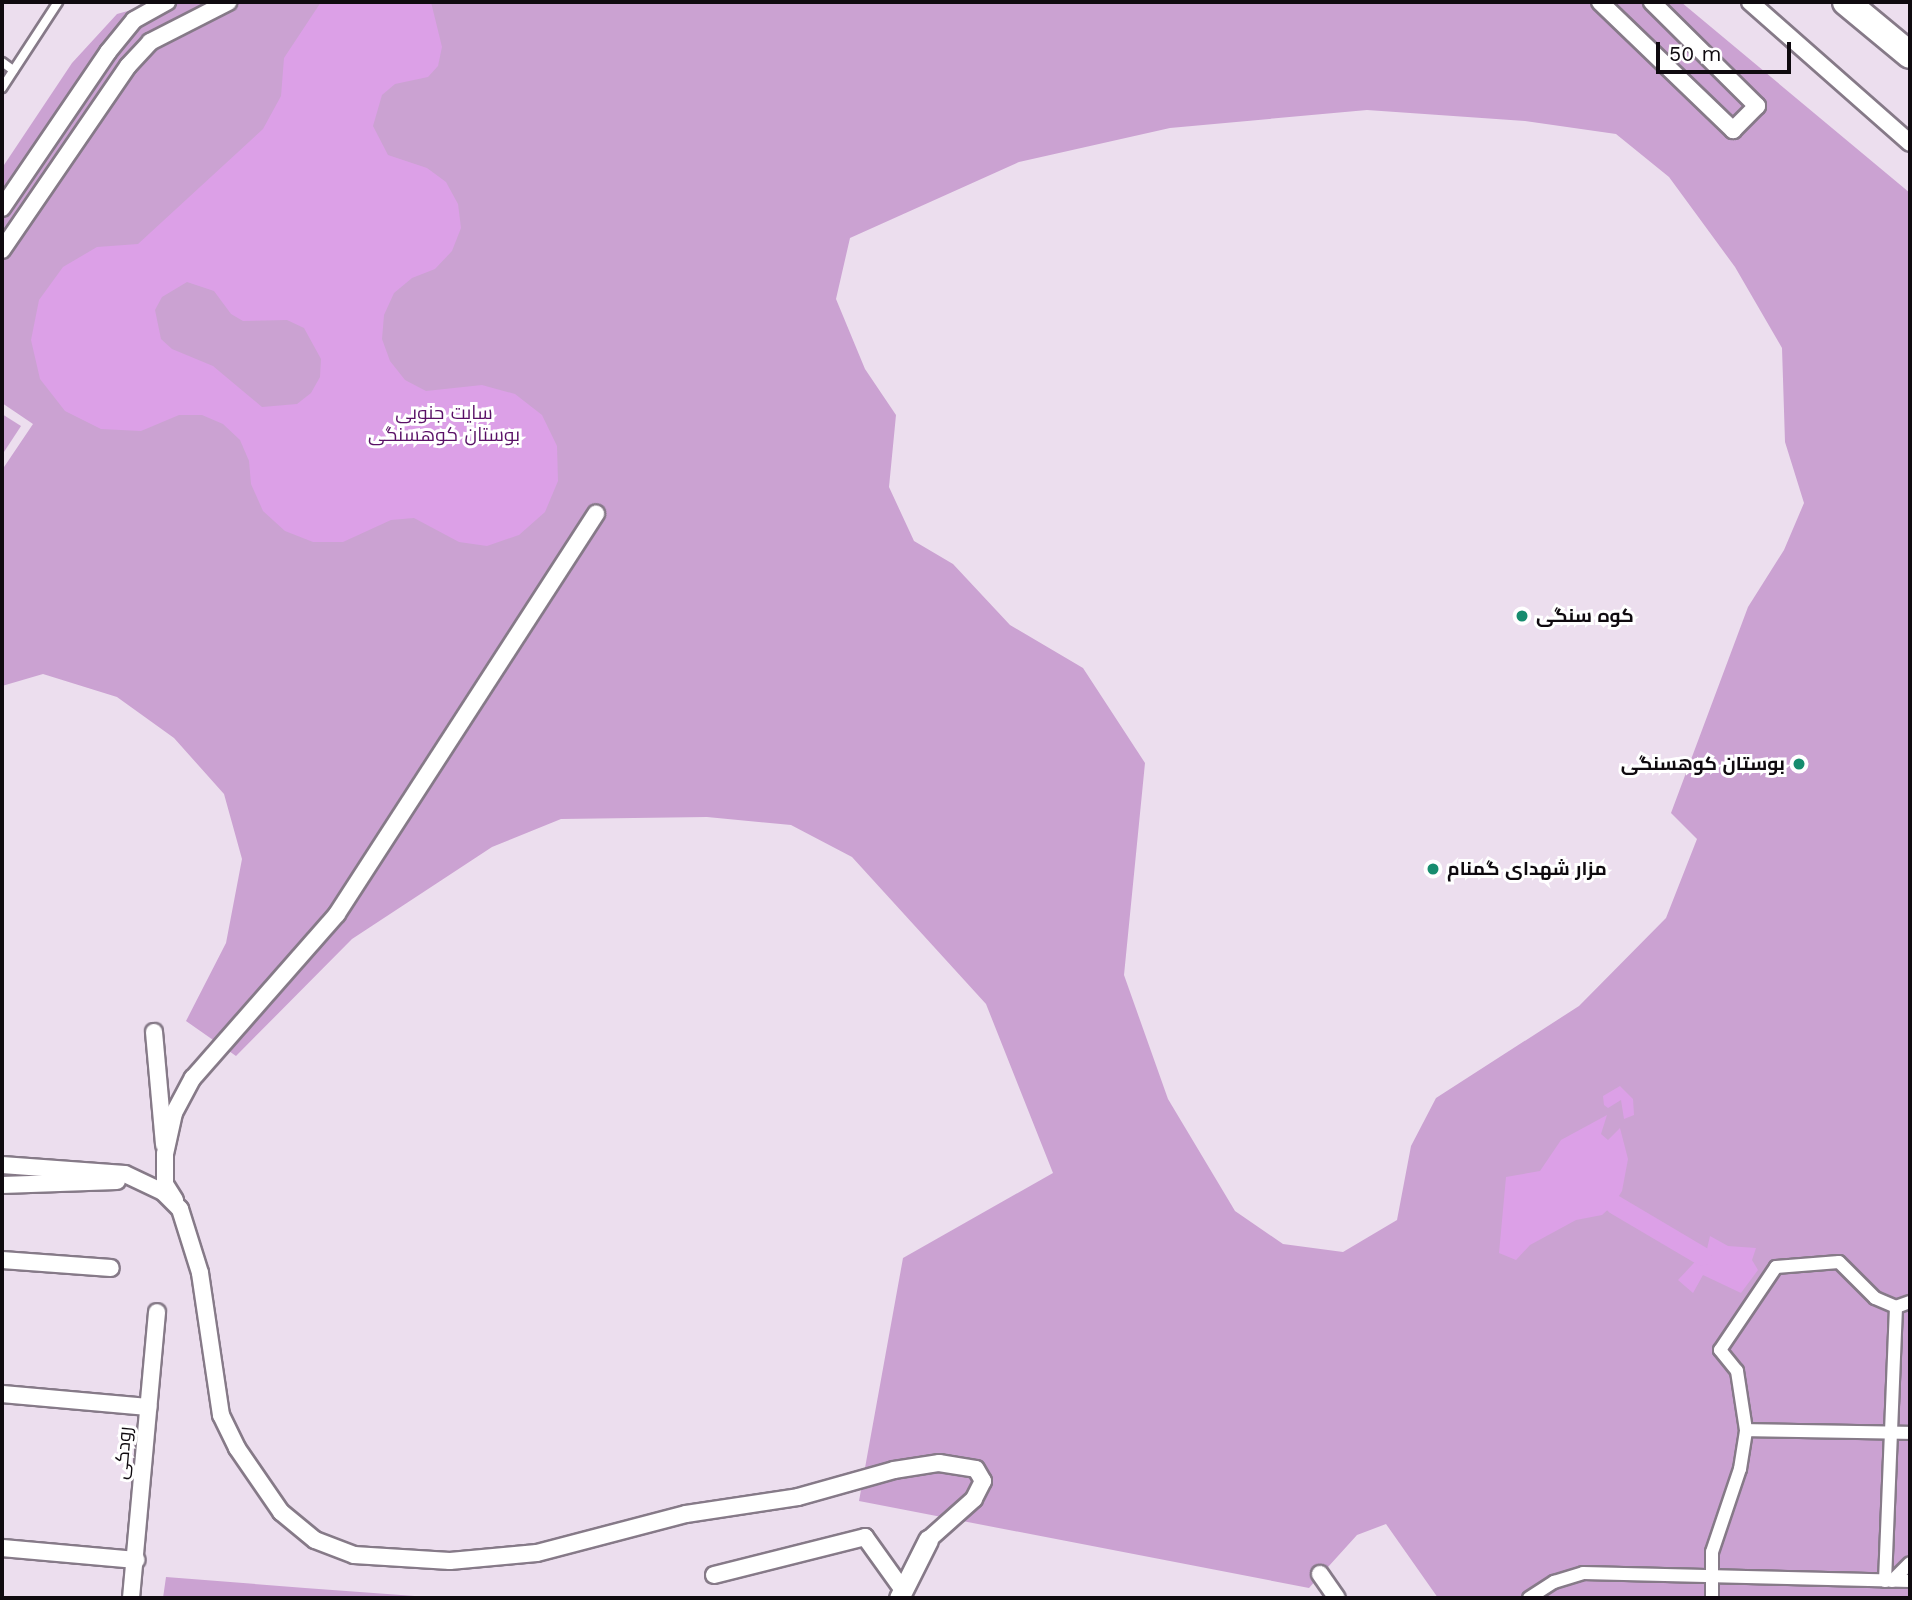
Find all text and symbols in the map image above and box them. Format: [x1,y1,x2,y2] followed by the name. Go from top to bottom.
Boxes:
[1660,28,1795,72] scale bar
[1669,41,1721,66] text: 50 m
[368,402,520,446] park label: سایت جنوبی بوستان کوهسنگی
[1536,605,1634,627] place label: کوه سنگی
[1514,608,1530,624] marker: کوه سنگی
[1621,753,1785,775] place label: بوستان کوهسنگی
[1791,756,1807,772] marker: بوستان کوهسنگی
[1447,858,1607,880] place label: مزار شهدای گمنام
[1425,861,1441,877] marker: مزار شهدای گمنام
[109,1426,137,1480] street label: رودکی

